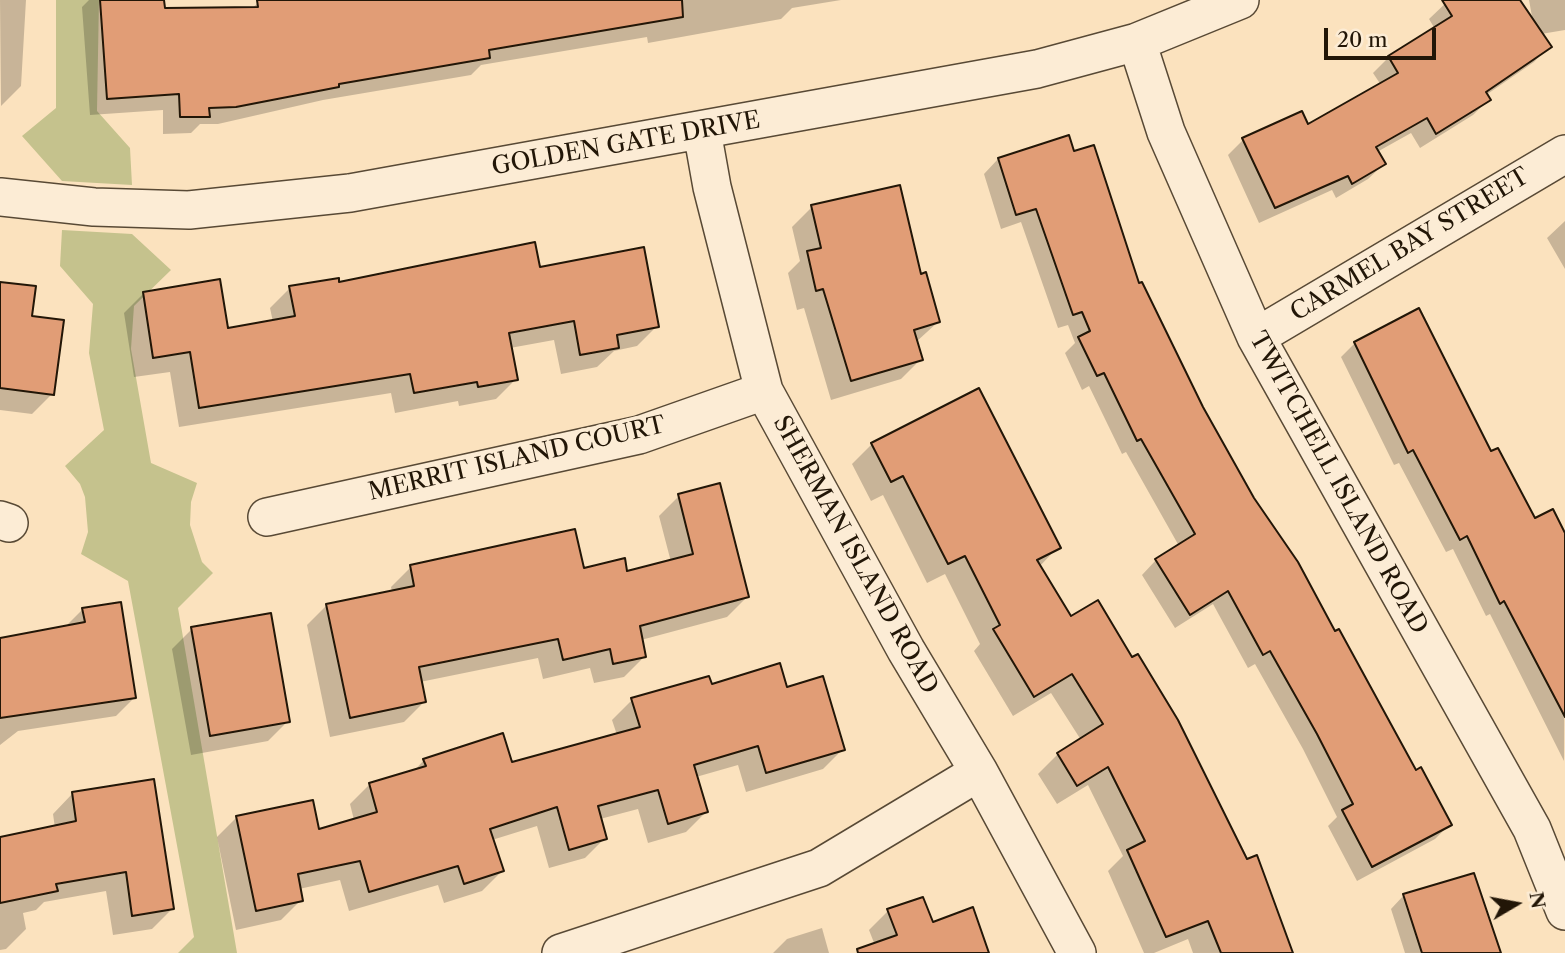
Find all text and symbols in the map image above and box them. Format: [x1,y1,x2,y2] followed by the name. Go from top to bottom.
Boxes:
[1327,14,1439,58] scale bar
[1337,27,1388,52] text: 20 m
[489,106,763,182] street label: GOLDEN GATE DRIVE
[1285,162,1535,328] street label: CARMEL BAY STREET
[1243,327,1433,639] street label: TWITCHELL ISLAND ROAD
[366,411,668,507] street label: MERRIT ISLAND COURT
[766,411,944,699] street label: SHERMAN ISLAND ROAD
[1481,869,1551,939] north arrow
[1524,890,1550,910] text: N

